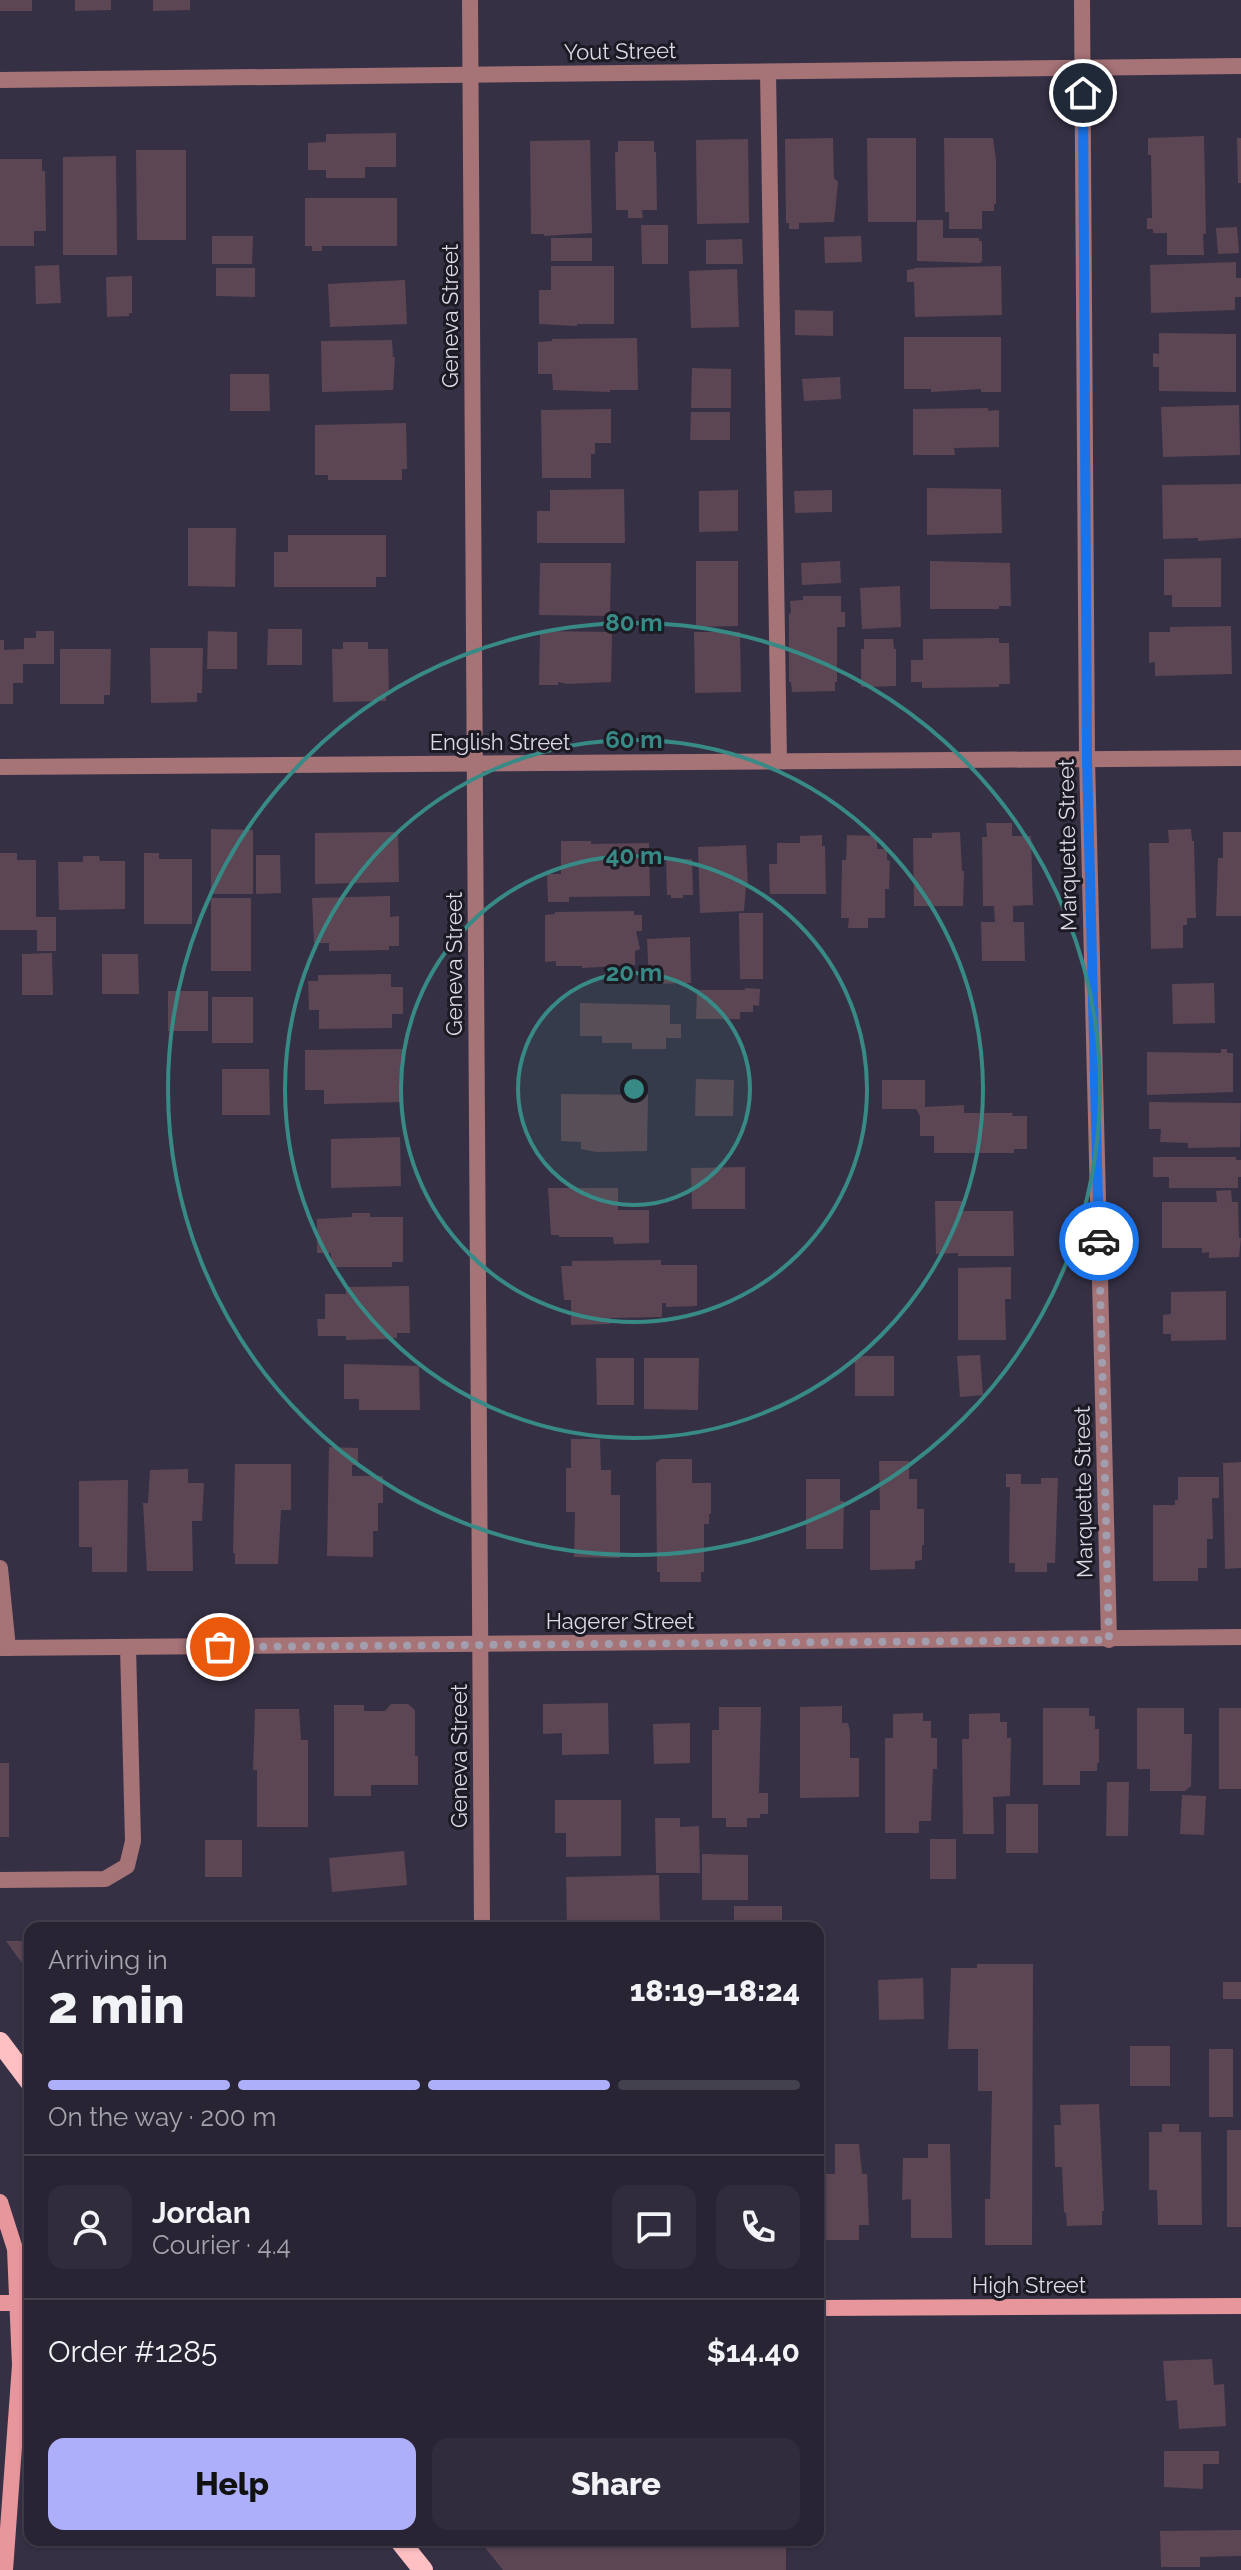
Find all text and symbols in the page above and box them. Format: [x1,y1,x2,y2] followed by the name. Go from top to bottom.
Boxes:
[564,37,677,65] street label: Yout Street
[1049,59,1117,127] pin
[1061,71,1105,115] icon: home
[437,243,463,388] street label: Geneva Street
[605,608,663,637] text: 80 m
[605,725,663,754] text: 60 m
[430,729,571,755] street label: English Street
[1052,758,1081,931] street label: Marquette Street
[606,841,662,870] text: 40 m
[441,891,467,1036] street label: Geneva Street
[606,958,662,987] text: 20 m
[620,1075,648,1103] centre of rings
[1059,1201,1139,1281] courier
[1077,1219,1121,1263] icon: car
[1068,1405,1097,1578] street label: Marquette Street
[546,1608,695,1634] street label: Hagerer Street
[186,1613,254,1681] pin
[198,1625,242,1669] icon: bag
[446,1683,472,1828] street label: Geneva Street
[48,1945,168,1975] text: Arriving in
[630,1973,800,2008] text: 18:19–18:24
[48,1974,185,2035] text: 2 min
[48,2102,276,2132] text: On the way · 200 m
[48,2185,132,2269] button: person
[612,2185,696,2269] button: chat
[716,2185,800,2269] button: phone
[152,2195,251,2230] text: Jordan
[152,2230,291,2260] text: Courier · 4.4
[972,2272,1087,2298] street label: High Street
[48,2334,217,2369] text: Order #1285
[707,2334,800,2369] text: $14.40
[48,2438,416,2530] button: Help
[432,2438,800,2530] button: Share

